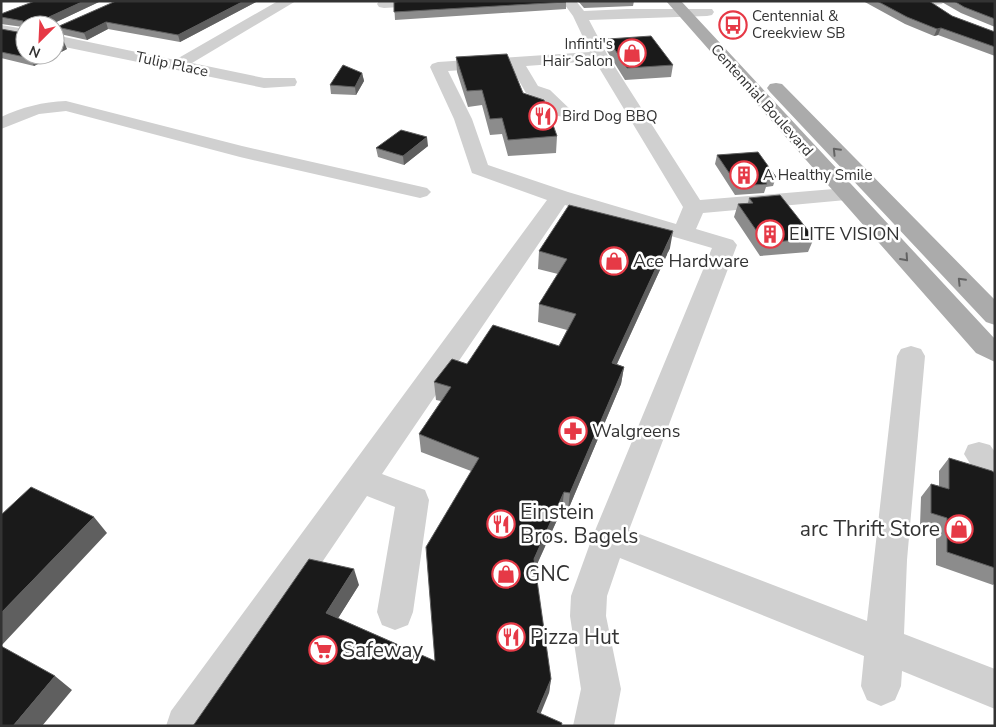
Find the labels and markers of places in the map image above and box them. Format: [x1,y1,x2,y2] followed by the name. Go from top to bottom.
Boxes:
[752,6,846,43] place label: Centennial & Creekview SB
[718,10,748,40] bus stop icon: Centennial & Creekview SB
[543,34,613,71] place label: Infinti's Hair Salon
[617,38,647,68] shop icon: Infinti's Hair Salon
[528,101,558,131] restaurant icon: Bird Dog BBQ
[562,106,657,126] place label: Bird Dog BBQ
[729,160,759,190] building icon: A Healthy Smile
[763,165,873,185] place label: A Healthy Smile
[755,219,785,249] building icon: ELITE VISION
[789,222,900,246] place label: ELITE VISION
[599,246,629,276] shop icon: Ace Hardware
[633,249,749,273] place label: Ace Hardware
[558,416,588,446] pharmacy icon: Walgreens
[592,419,680,443] place label: Walgreens
[520,498,638,550] place label: Einstein Bros. Bagels
[486,509,516,539] restaurant icon: Einstein Bros. Bagels
[944,514,974,544] shop icon: arc Thrift Store
[800,515,940,543] place label: arc Thrift Store
[491,559,521,589] shop icon: GNC
[525,560,570,588] place label: GNC
[496,622,526,652] restaurant icon: Pizza Hut
[530,623,620,651] place label: Pizza Hut
[308,635,338,665] supermarket icon: Safeway
[342,636,423,664] place label: Safeway

